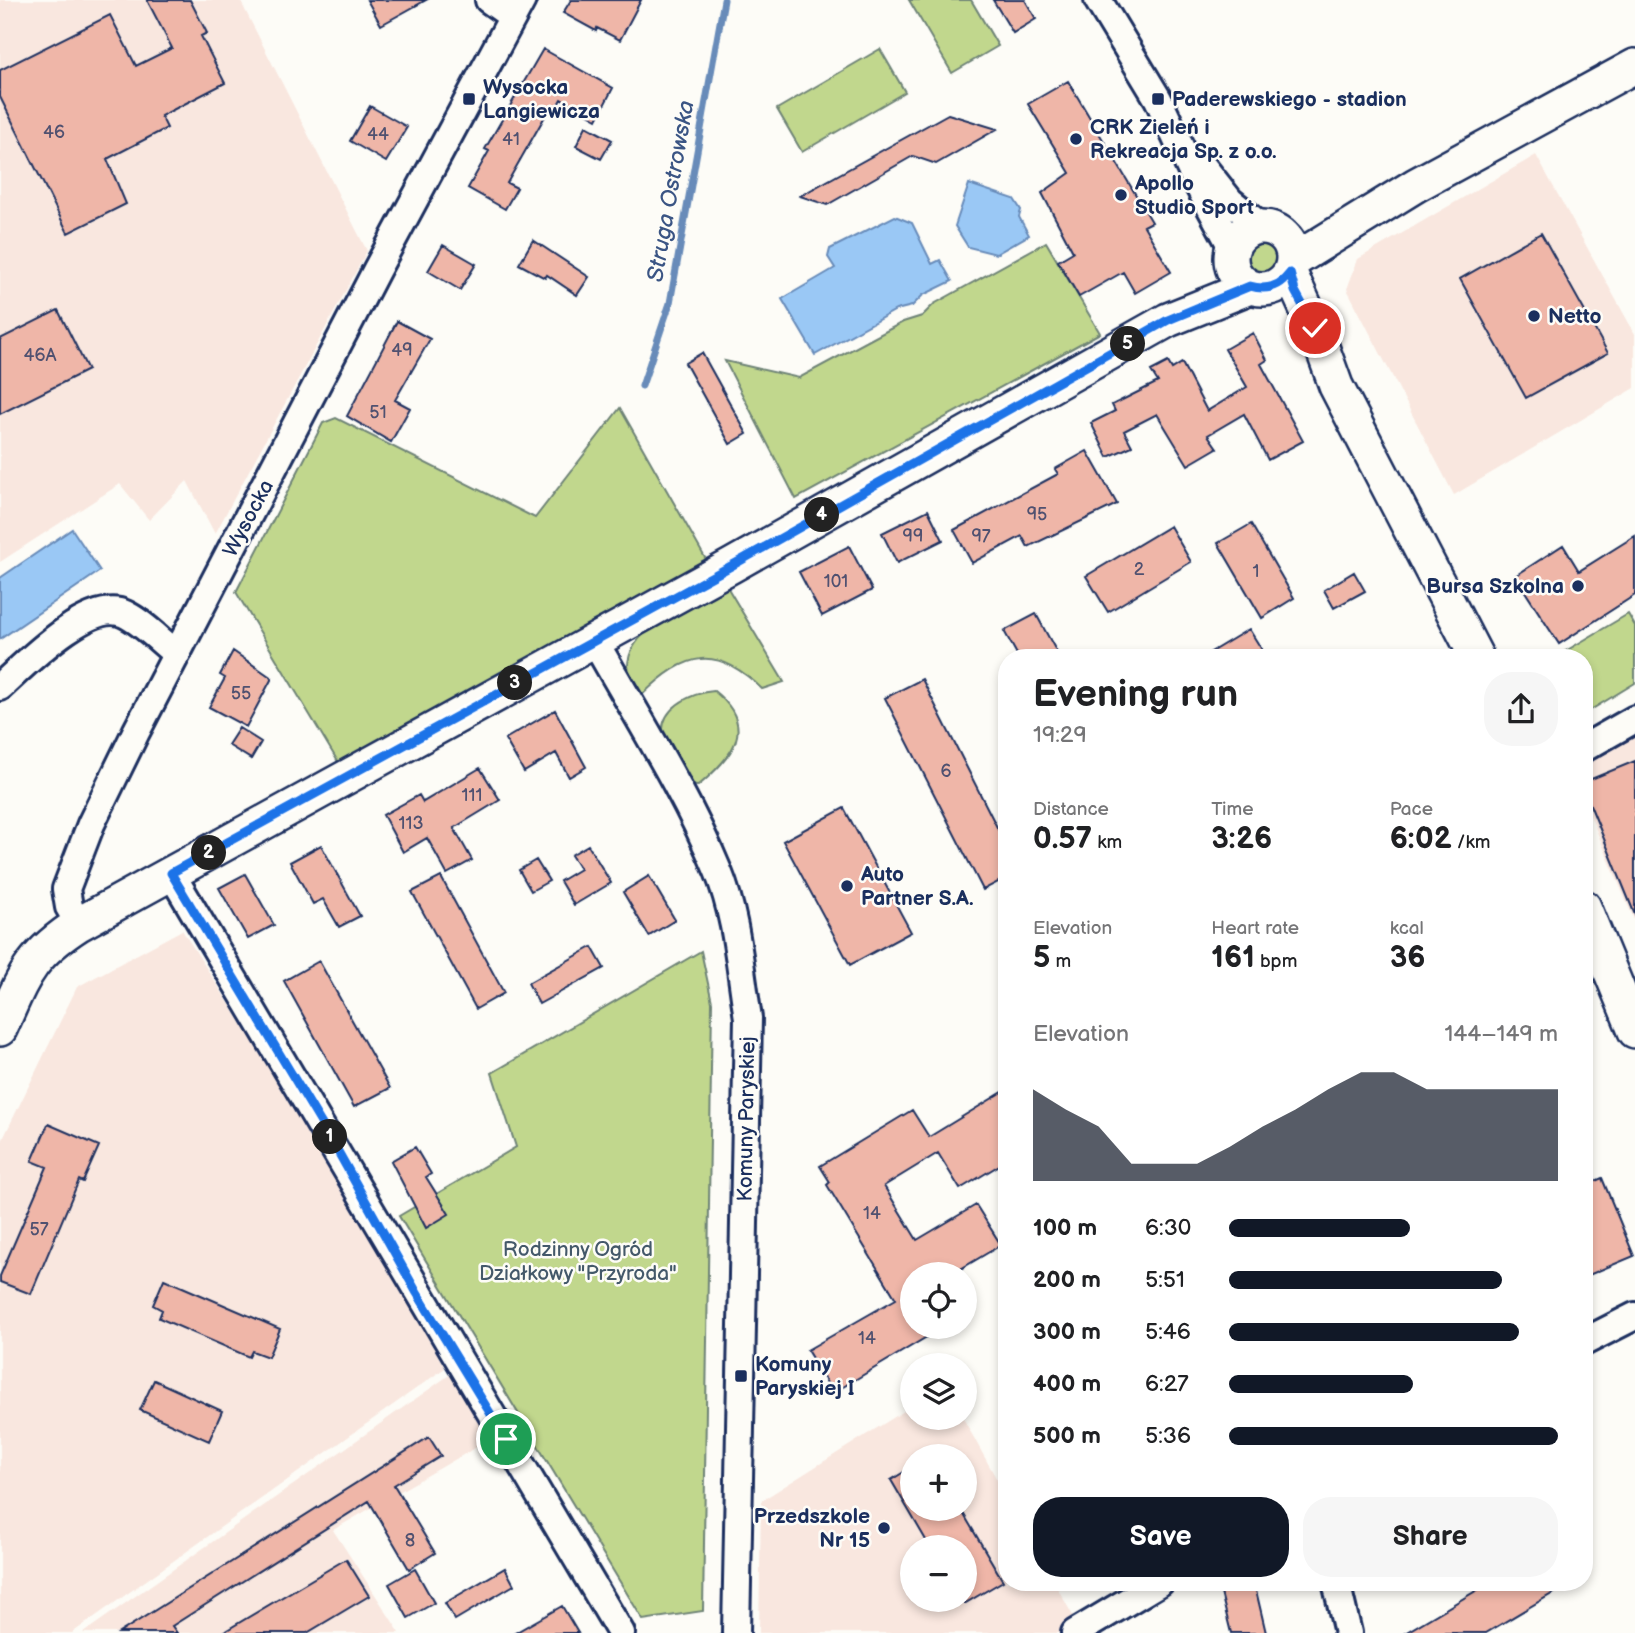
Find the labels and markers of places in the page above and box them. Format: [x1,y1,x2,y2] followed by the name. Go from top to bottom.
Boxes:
[483,75,600,124] place label: Wysocka Langiewicza
[1172,87,1407,112] place label: Paderewskiego - stadion
[461,91,477,107] marker: Wysocka Langiewicza
[1150,91,1166,107] marker: Paderewskiego - stadion
[1090,115,1277,164] place label: CRK Zieleń i Rekreacja Sp. z o.o.
[1068,131,1084,147] marker: CRK Zieleń i Rekreacja Sp. z o.o.
[1134,171,1254,220] place label: Apollo Studio Sport
[1113,187,1129,203] marker: Apollo Studio Sport
[1285,298,1345,358] pin
[1548,304,1602,329] place label: Netto
[1526,308,1542,324] marker: Netto
[1110,326,1146,362] pin: 5
[804,498,840,532] pin: 4
[1426,574,1564,599] place label: Bursa Szkolna
[1570,578,1586,594] marker: Bursa Szkolna
[498,666,532,700] pin: 3
[192,836,227,870] pin: 2
[860,862,974,911] place label: Auto Partner S.A.
[839,878,855,894] marker: Auto Partner S.A.
[312,1120,348,1154] pin: 1
[755,1352,855,1401] place label: Komuny Paryskiej I
[733,1368,749,1384] marker: Komuny Paryskiej I
[476,1409,536,1469] pin
[754,1504,870,1553] place label: Przedszkole Nr 15
[876,1520,892,1536] marker: Przedszkole Nr 15

